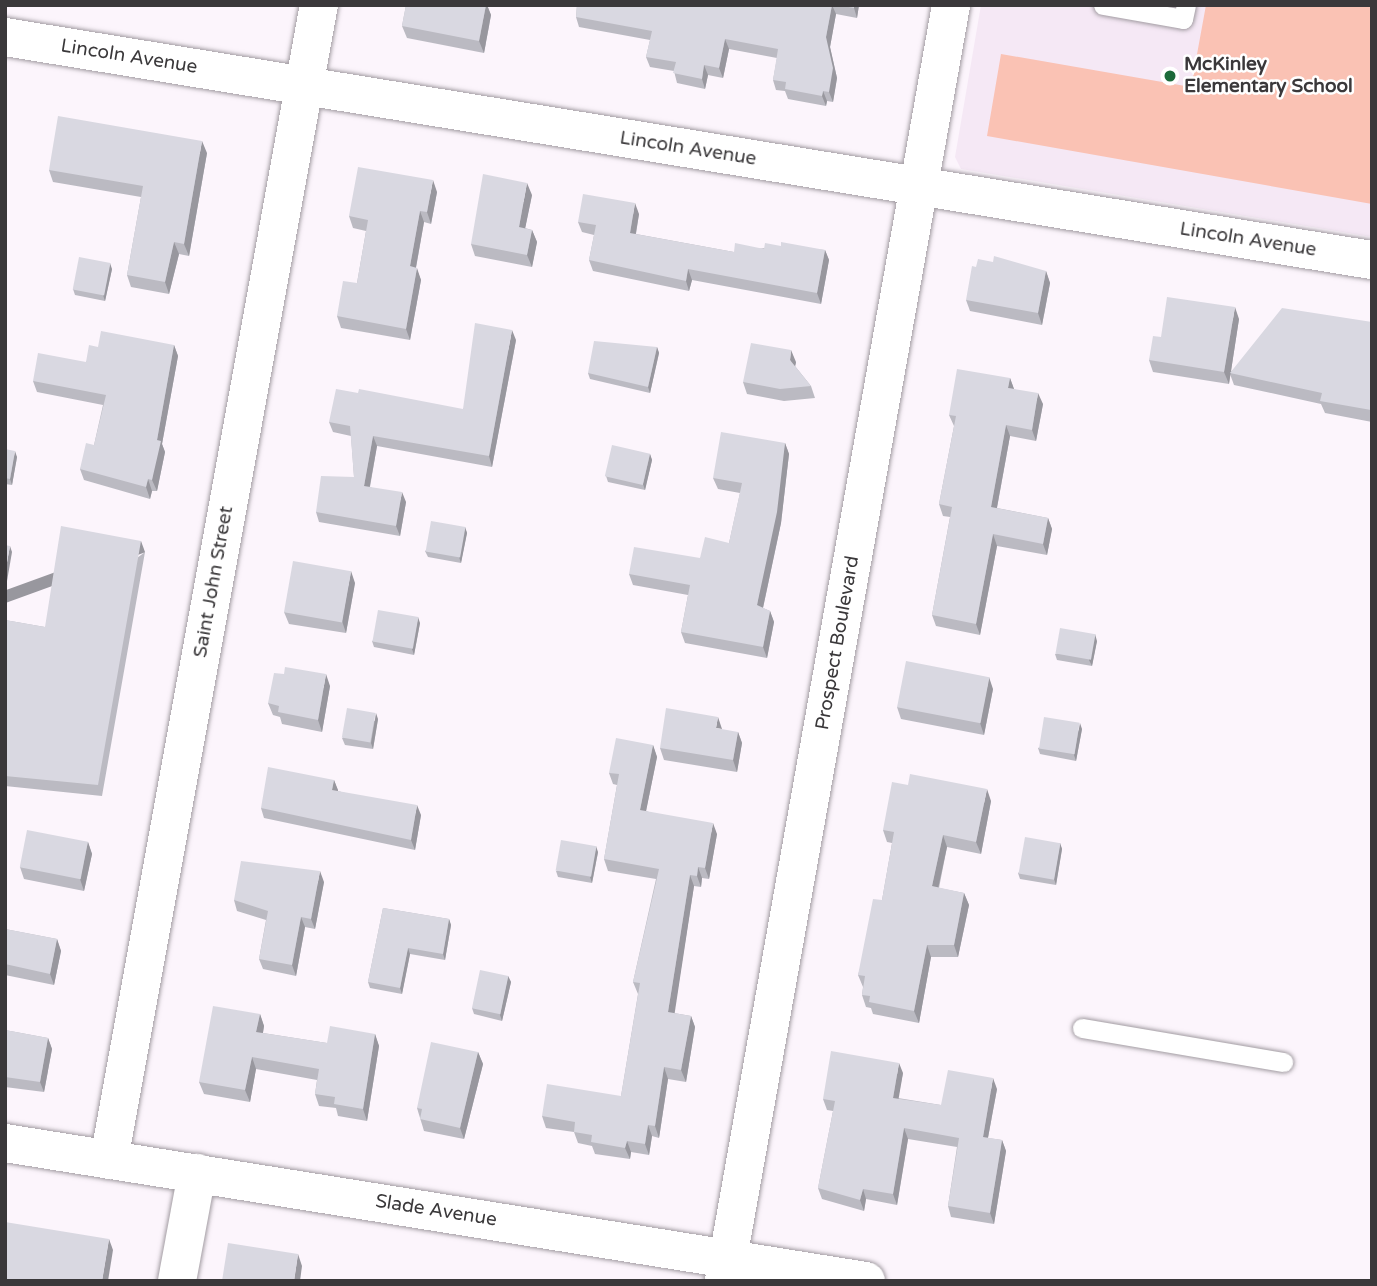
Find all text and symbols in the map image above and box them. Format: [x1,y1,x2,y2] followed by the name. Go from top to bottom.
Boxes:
[59,35,199,79] street label: Lincoln Avenue
[1184,54,1353,98] place label: McKinley Elementary School
[1162,68,1178,84] marker: McKinley Elementary School
[618,127,758,171] street label: Lincoln Avenue
[1178,218,1318,262] street label: Lincoln Avenue
[189,504,239,660] street label: Saint John Street
[811,554,865,732] street label: Prospect Boulevard
[374,1190,498,1232] street label: Slade Avenue

